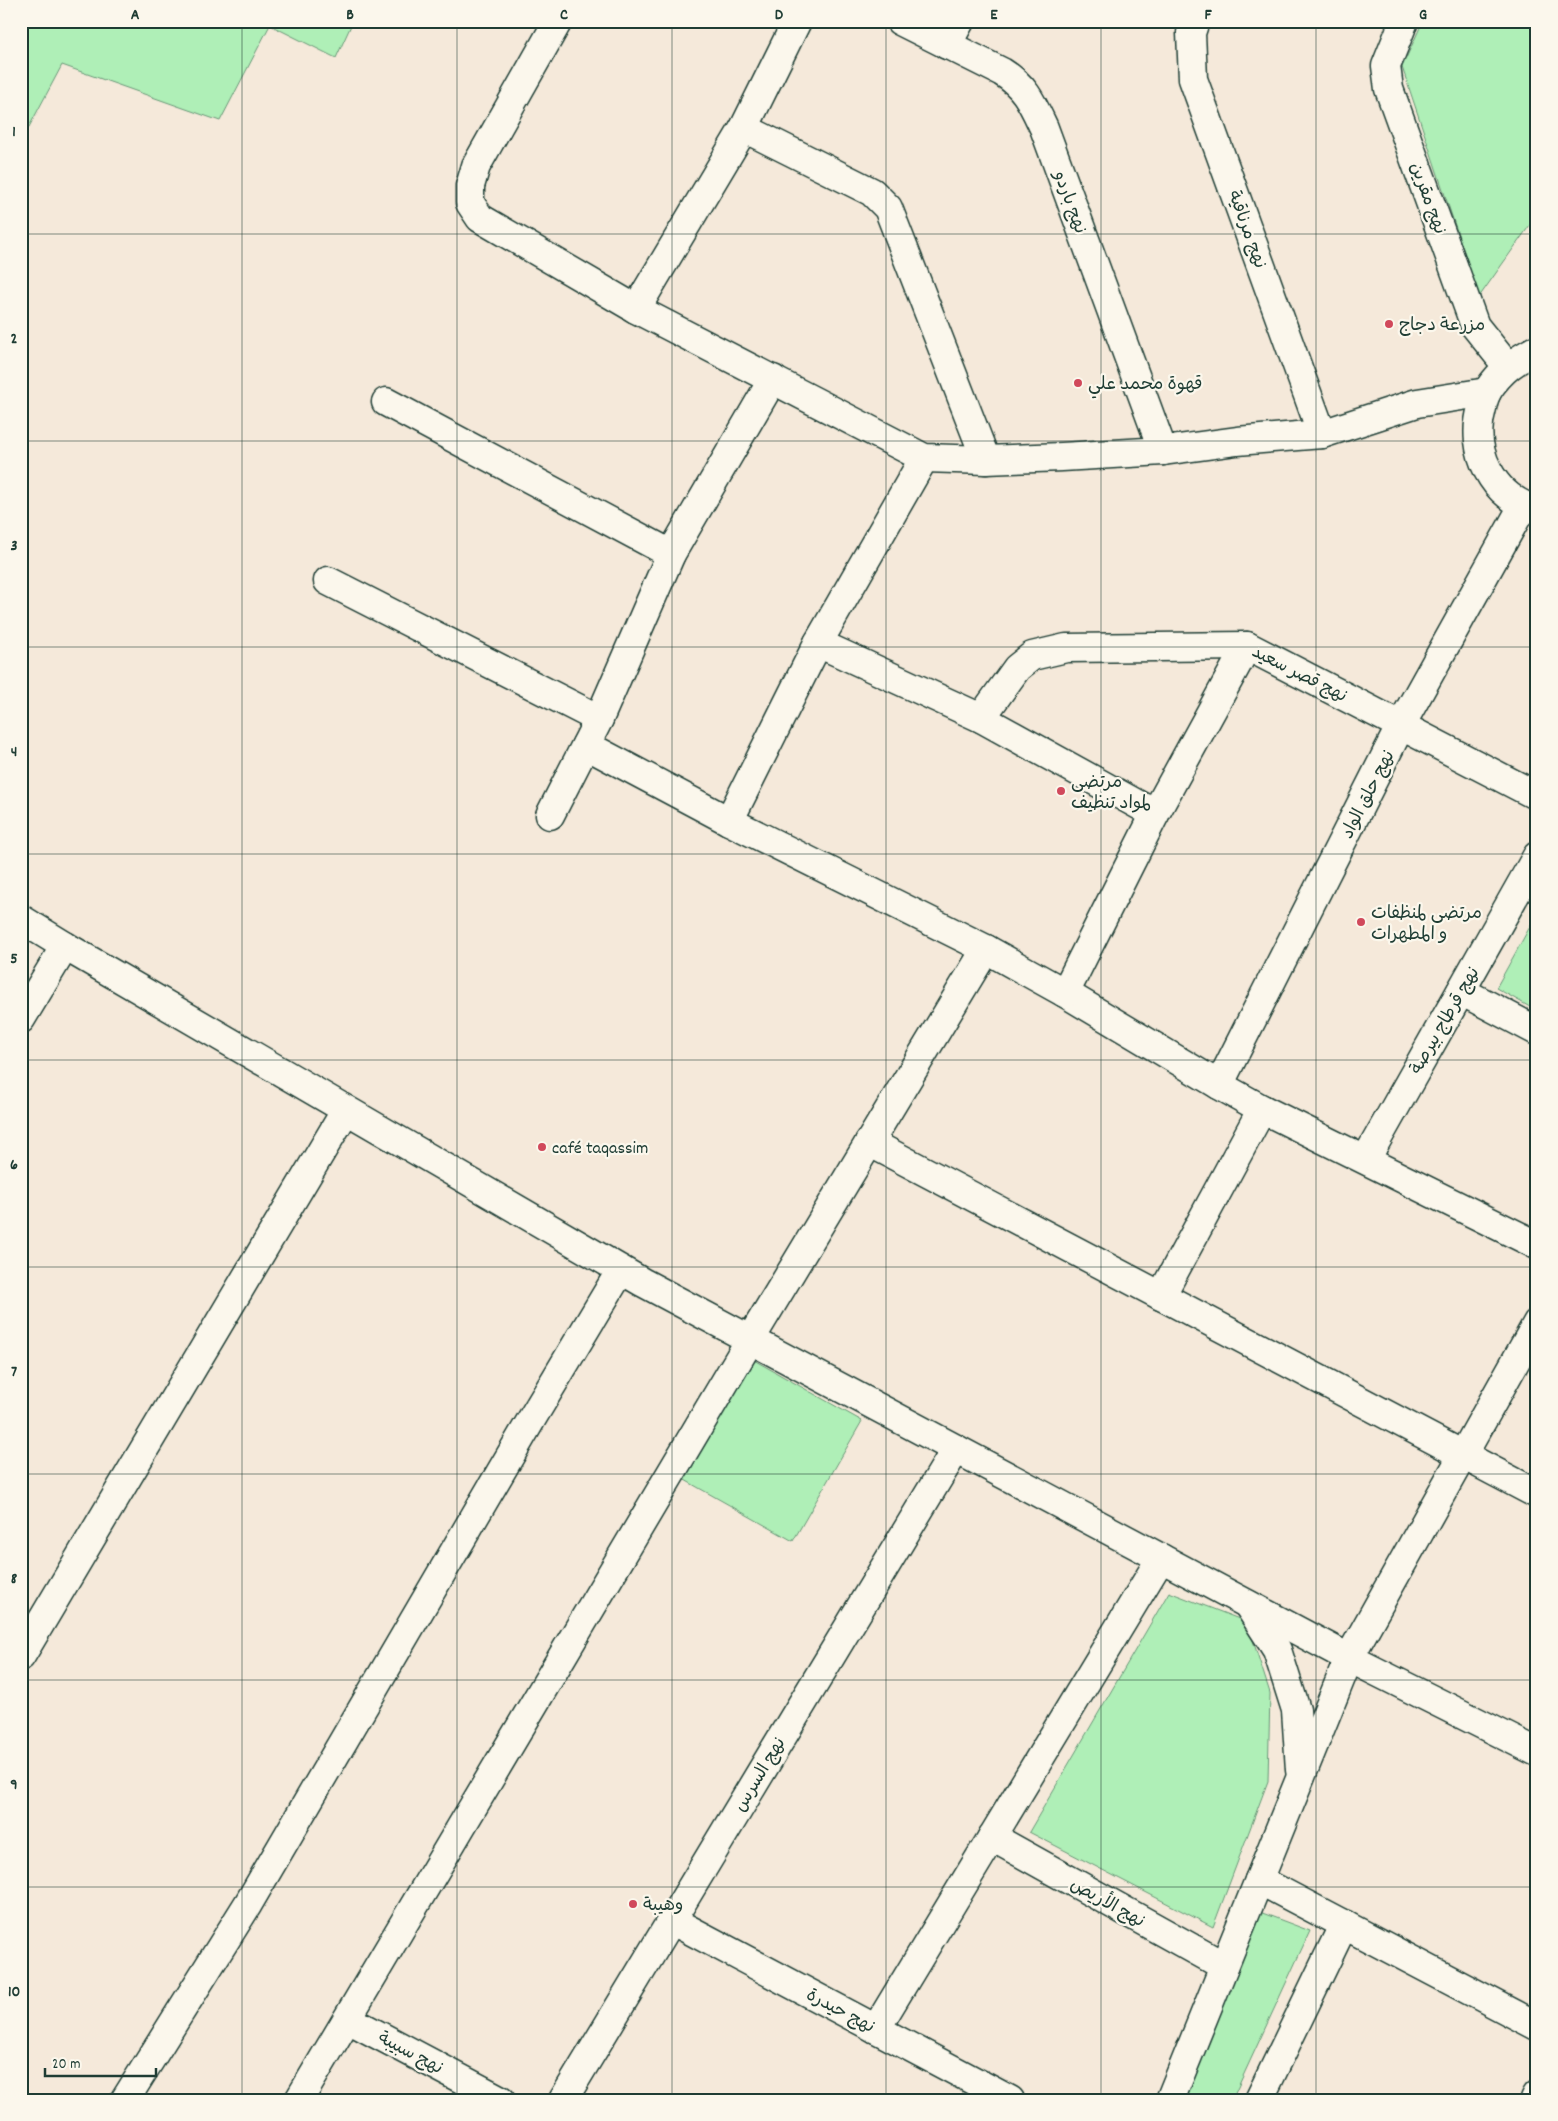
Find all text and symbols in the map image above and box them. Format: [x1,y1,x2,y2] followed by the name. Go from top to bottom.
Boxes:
[131,4,140,27] text: A
[346,4,354,27] text: B
[560,4,568,27] text: C
[775,4,784,27] text: D
[990,4,998,27] text: E
[1204,4,1212,27] text: F
[1419,4,1427,27] text: G
[12,121,16,144] text: 1
[1402,159,1451,238] street label: نهج مقرين
[1045,166,1092,238] street label: نهج باردو
[1220,187,1271,272] street label: نهج مرناقية
[1399,314,1485,339] place label: مزرعة دجاج
[1383,318,1395,330] marker: مزرعة دجاج
[11,328,18,351] text: 2
[1088,373,1203,399] place label: قهوة محمد علي
[1072,377,1084,389] marker: قهوة محمد علي
[10,535,18,558] text: 3
[1247,641,1351,710] street label: نهج قصر سعيد
[11,741,17,764] text: 4
[1336,746,1402,844] street label: نهج حلق الواد
[1071,771,1151,817] place label: مرتضى لمواد تنظيف
[1055,785,1067,797] marker: مرتضى لمواد تنظيف
[1371,902,1482,948] place label: مرتضى لمنظفات و المطهرات
[1355,916,1367,928] marker: مرتضى لمنظفات و المطهرات
[10,948,18,971] text: 5
[1405,963,1487,1080] street label: نهج قرطاج بيرصة
[552,1137,648,1162] place label: café taqassim
[536,1141,548,1153] marker: café taqassim
[10,1154,18,1177] text: 6
[11,1361,17,1384] text: 7
[11,1568,18,1591] text: 8
[729,1733,793,1817] street label: نهج السرس
[10,1774,18,1797] text: 9
[1065,1872,1150,1935] street label: نهج الأريص
[643,1894,683,1919] place label: وهيبة
[627,1898,639,1910] marker: وهيبة
[8,1981,20,2004] text: 10
[801,1984,879,2041] street label: نهج حيدرة
[373,2027,447,2082] street label: نهج سبيبة
[45,2046,156,2078] scale bar
[52,2054,80,2076] text: 20 m

